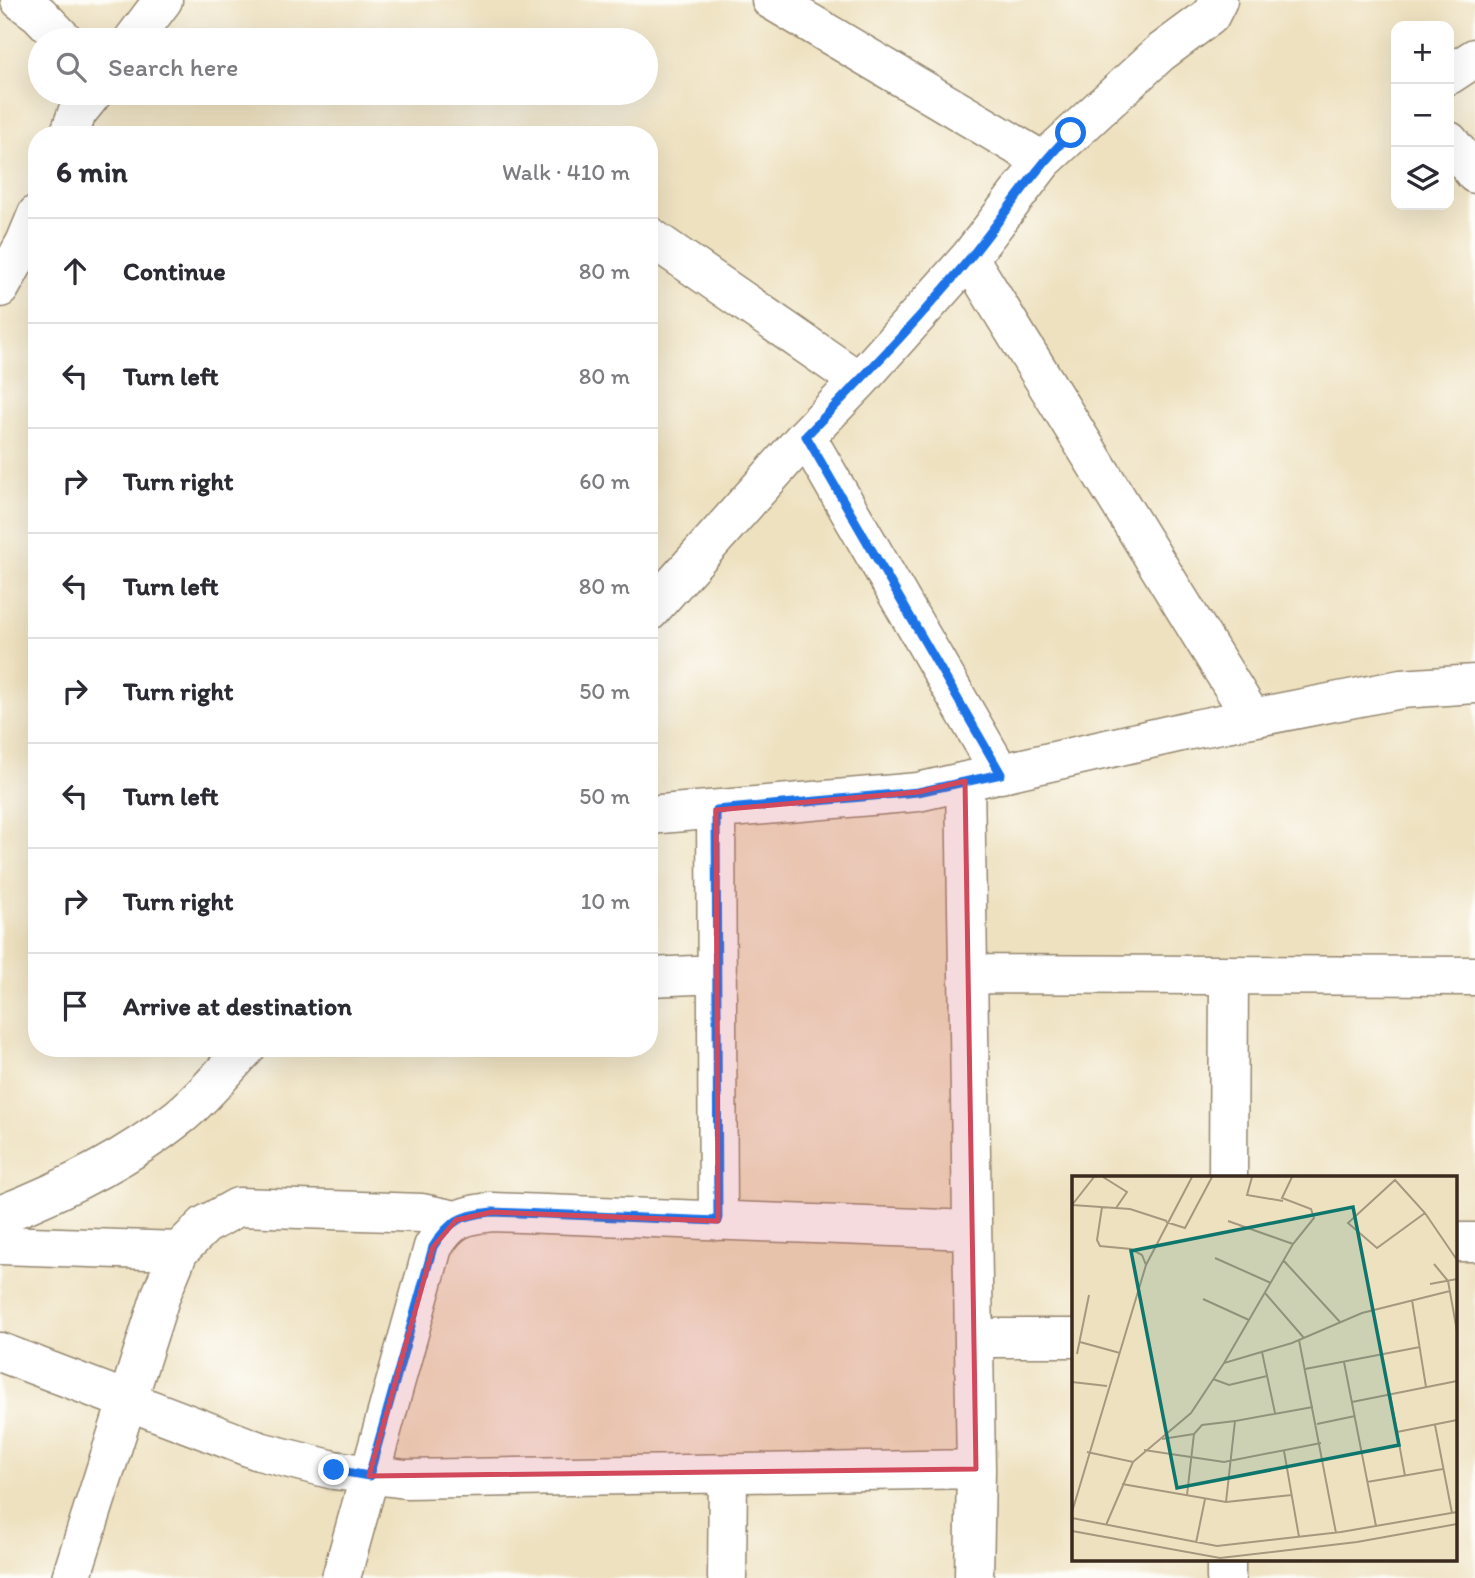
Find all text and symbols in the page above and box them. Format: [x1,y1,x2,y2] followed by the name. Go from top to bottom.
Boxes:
[1391,21,1454,210] map controls
[1391,21,1454,84] button: +
[28,28,658,105] search box
[52,48,90,86] icon: search
[108,51,238,83] text: Search here
[1391,84,1454,147] button: −
[1055,117,1086,148] route start
[1391,147,1454,210] button: layers
[56,153,128,190] text: 6 min
[502,158,630,186] text: Walk · 410 m
[56,252,94,290] icon: ahead
[123,255,226,287] text: Continue
[579,257,630,285] text: 80 m
[56,357,94,395] icon: left
[123,360,219,392] text: Turn left
[579,362,630,390] text: 80 m
[56,462,94,500] icon: right
[123,465,234,497] text: Turn right
[579,467,630,495] text: 60 m
[56,567,94,605] icon: left
[123,570,219,602] text: Turn left
[579,572,630,600] text: 80 m
[56,672,94,710] icon: right
[123,675,234,707] text: Turn right
[579,677,630,705] text: 50 m
[56,777,94,815] icon: left
[123,780,219,812] text: Turn left
[579,782,630,810] text: 50 m
[56,882,94,920] icon: right
[123,885,234,917] text: Turn right
[581,887,630,915] text: 10 m
[56,987,94,1025] icon: arrive
[123,990,352,1022] text: Arrive at destination
[1072,1176,1458,1560] inset map
[318,1454,349,1485] route end

